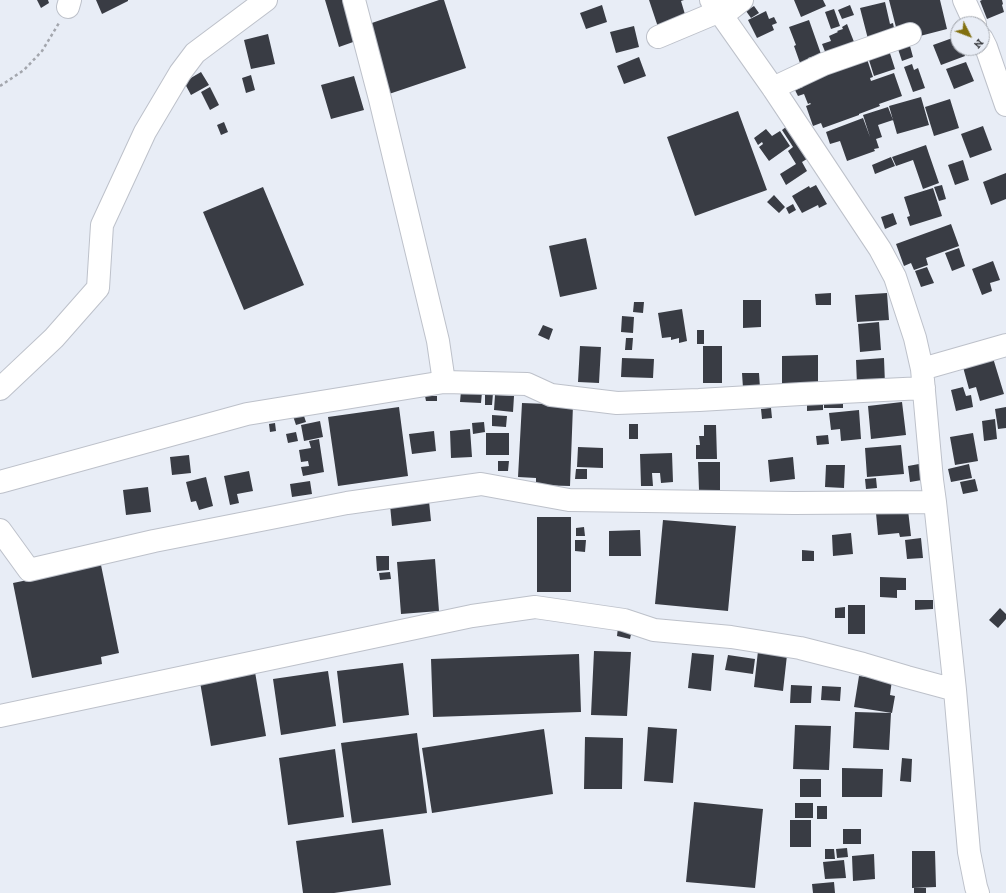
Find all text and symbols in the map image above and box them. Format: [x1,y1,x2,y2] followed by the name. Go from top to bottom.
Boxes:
[950,16,990,56] north arrow
[971,36,986,51] text: N

